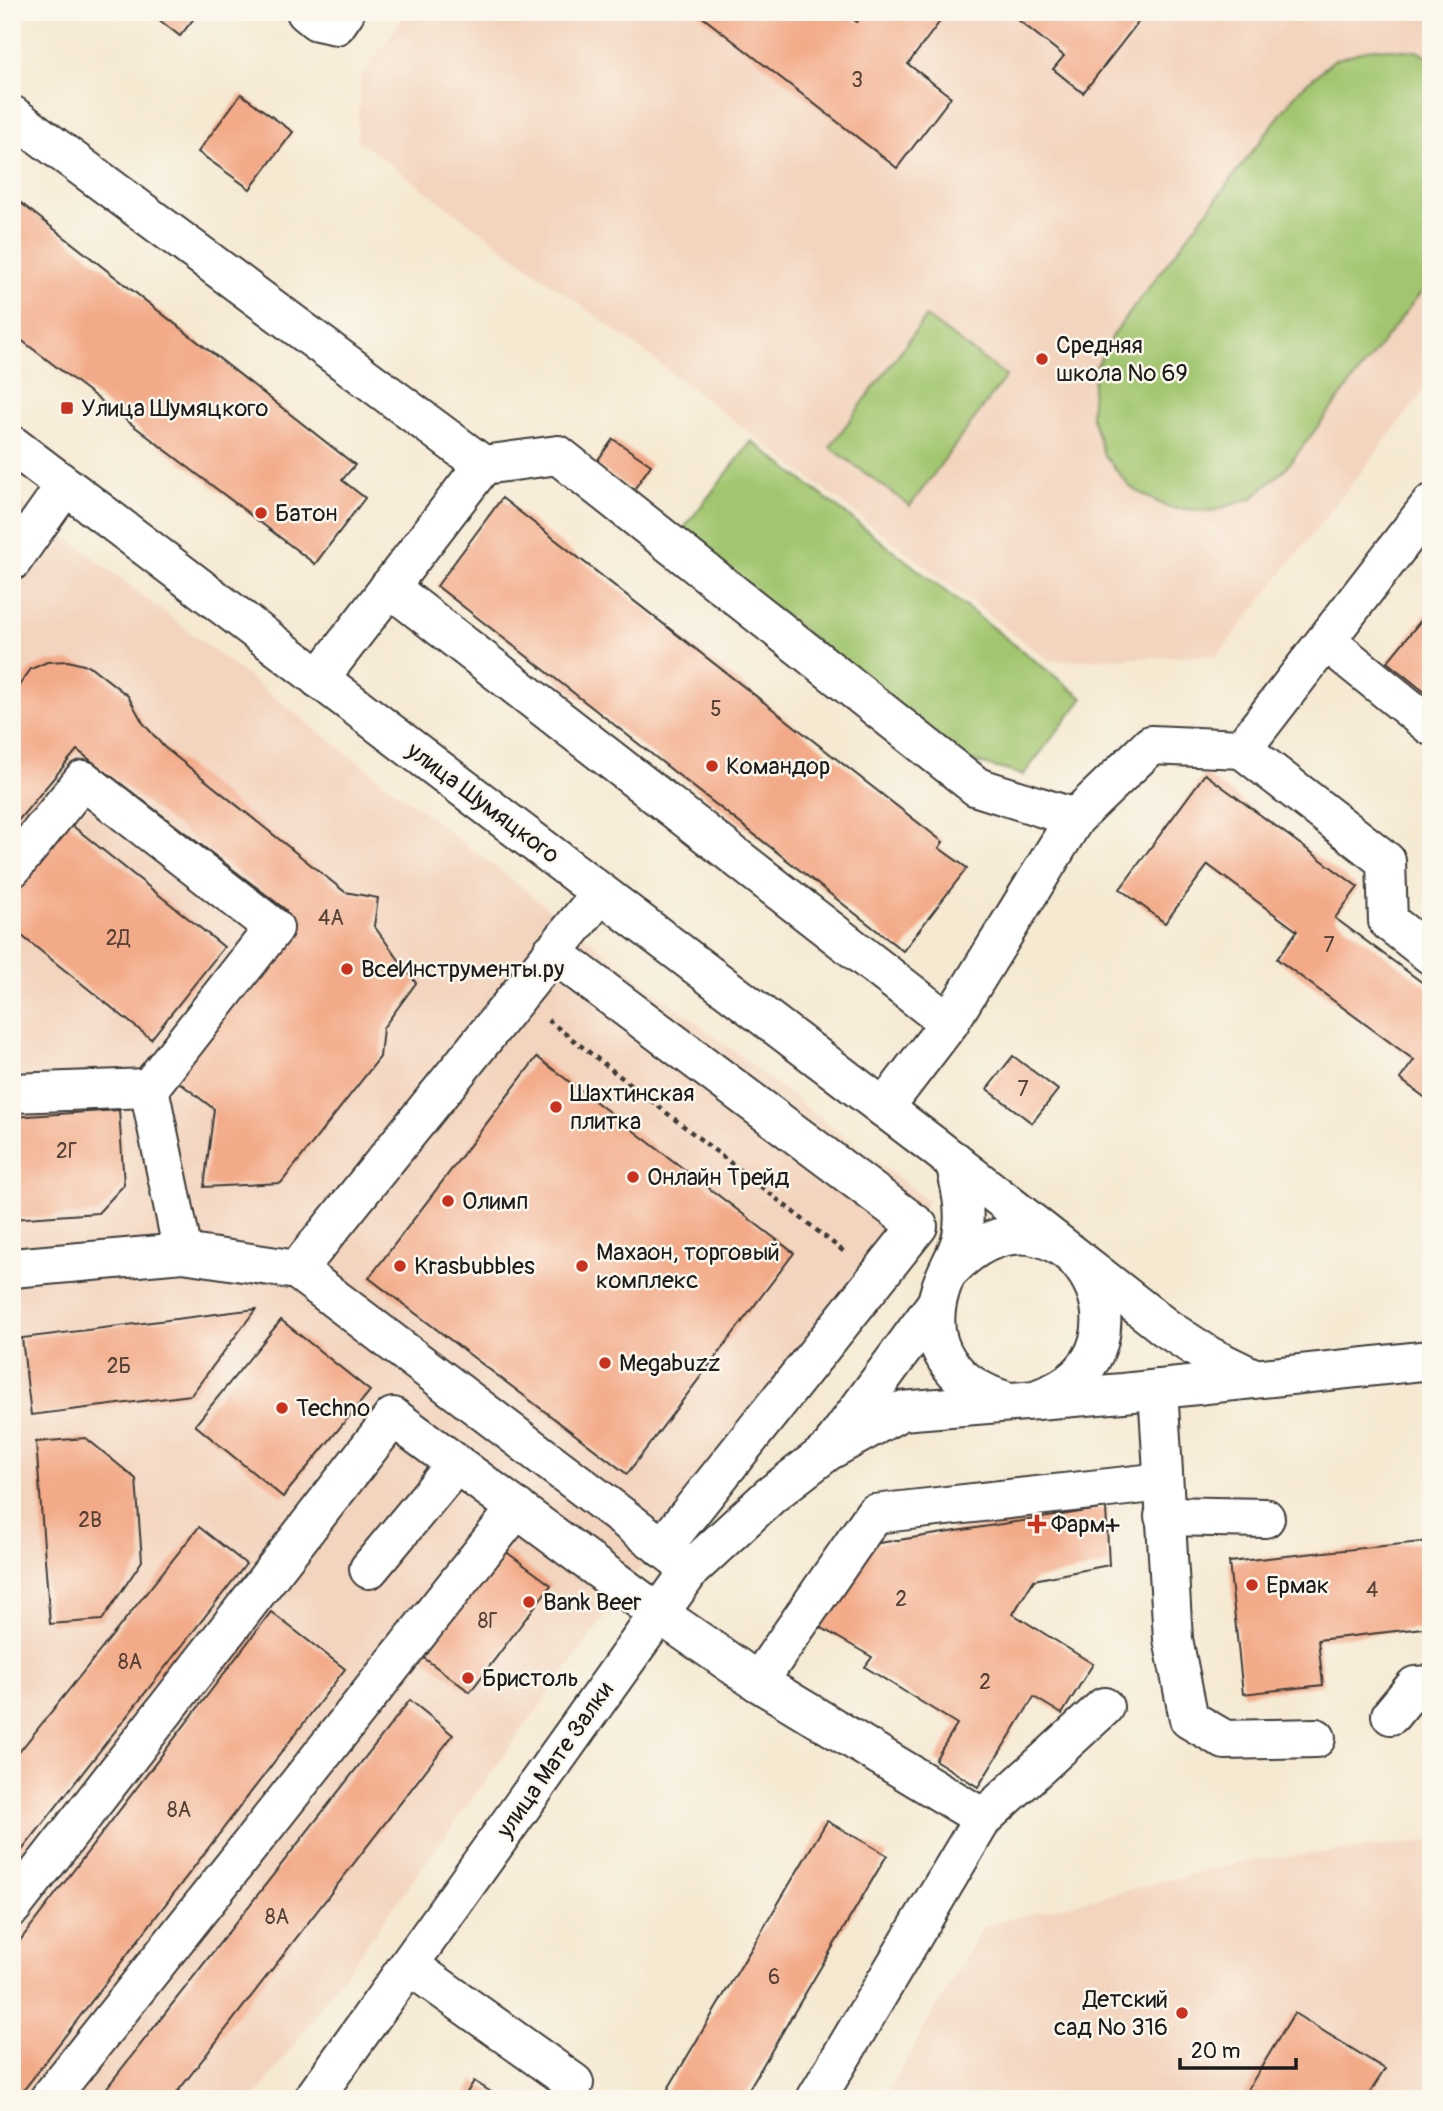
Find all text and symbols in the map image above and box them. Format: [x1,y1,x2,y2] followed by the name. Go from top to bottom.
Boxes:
[851,67,863,94] house number: 3
[1056,331,1188,388] place label: Средняя школа № 69
[1034,351,1050,367] marker: Средняя школа № 69
[81,394,269,423] place label: Улица Шумяцкого
[59,400,75,416] marker: Улица Шумяцкого
[275,499,337,528] place label: Батон
[253,505,269,521] marker: Батон
[710,696,722,723] house number: 5
[400,736,565,870] street label: улица Шумяцкого
[726,752,830,781] place label: Командор
[704,758,720,774] marker: Командор
[318,905,344,932] house number: 4А
[106,925,131,952] house number: 2Д
[1323,932,1335,959] house number: 7
[361,955,564,984] place label: ВсеИнструменты.ру
[339,961,355,977] marker: ВсеИнструменты.ру
[1017,1076,1029,1103] house number: 7
[570,1079,695,1136] place label: Шахтинская плитка
[548,1099,564,1115] marker: Шахтинская плитка
[56,1138,78,1165] house number: 2Г
[647,1163,790,1192] place label: Онлайн Трейд
[625,1169,641,1185] marker: Онлайн Трейд
[462,1187,529,1216] place label: Олимп
[440,1193,456,1209] marker: Олимп
[596,1238,780,1295] place label: Махаон, торговый комплекс
[414,1252,535,1281] place label: Krasbubbles
[392,1258,408,1274] marker: Krasbubbles
[574,1258,590,1274] marker: Махаон, торговый комплекс
[619,1349,720,1378] place label: Megabuzz
[107,1353,131,1380] house number: 2Б
[597,1355,613,1371] marker: Megabuzz
[296,1394,370,1423] place label: Techno
[274,1400,290,1416] marker: Techno
[78,1507,102,1534] house number: 2В
[1051,1510,1120,1539] place label: Фарм+
[1029,1516,1045,1532] marker: Фарм+
[1266,1571,1329,1600] place label: Ермак
[1244,1577,1260,1593] marker: Ермак
[1366,1577,1378,1604] house number: 4
[895,1586,907,1613] house number: 2
[543,1588,642,1617] place label: Bank Beer
[521,1594,537,1610] marker: Bank Beer
[478,1608,498,1635] house number: 8Г
[118,1649,142,1676] house number: 8А
[482,1664,579,1693] place label: Бристоль
[979,1669,991,1696] house number: 2
[460,1670,476,1686] marker: Бристоль
[490,1676,620,1844] street label: улица Мате Залки
[167,1797,191,1824] house number: 8А
[265,1904,289,1931] house number: 8А
[768,1964,780,1991] house number: 6
[1054,1985,1168,2042] place label: Детский сад № 316
[1174,2005,1190,2021] marker: Детский сад № 316
[1180,2027,1296,2071] scale bar
[1191,2038,1240,2065] text: 20 m

